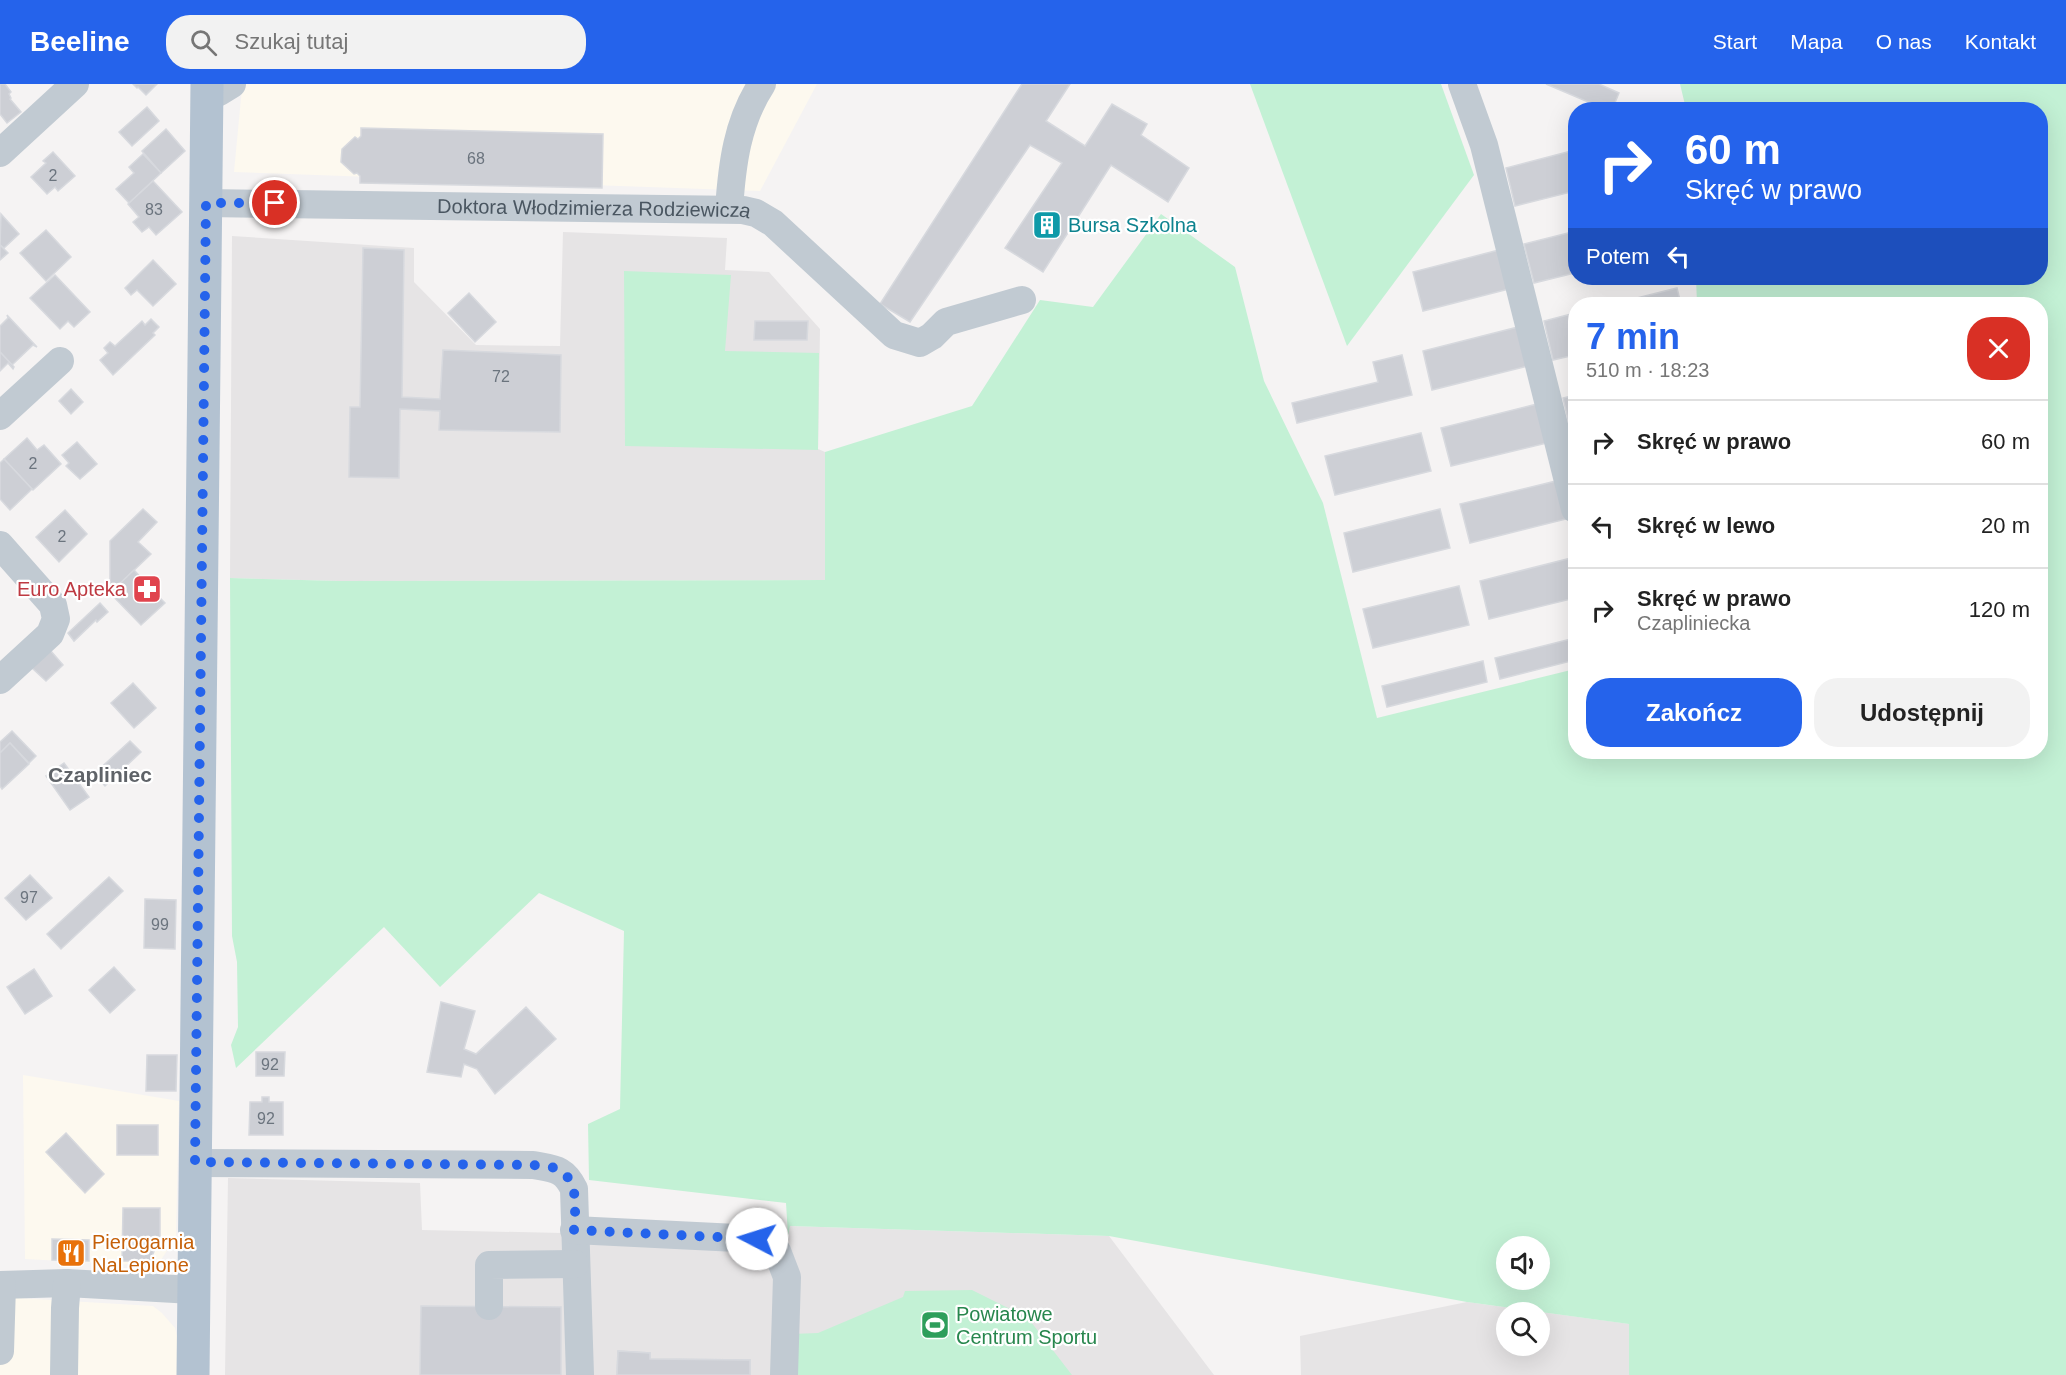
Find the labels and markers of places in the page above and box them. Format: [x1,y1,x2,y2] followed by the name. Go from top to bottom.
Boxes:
[249,177,300,228] pin
[1031,209,1063,241] building icon: Bursa Szkolna
[1068,214,1198,236] place label: Bursa Szkolna
[131,573,163,605] pharmacy icon: Euro Apteka
[17,578,127,600] place label: Euro Apteka
[92,1231,195,1276] place label: Pierogarnia NaLepione
[55,1237,87,1269] restaurant icon: Pierogarnia NaLepione
[956,1303,1097,1348] place label: Powiatowe Centrum Sportu
[919,1309,951,1341] sports icon: Powiatowe Centrum Sportu

